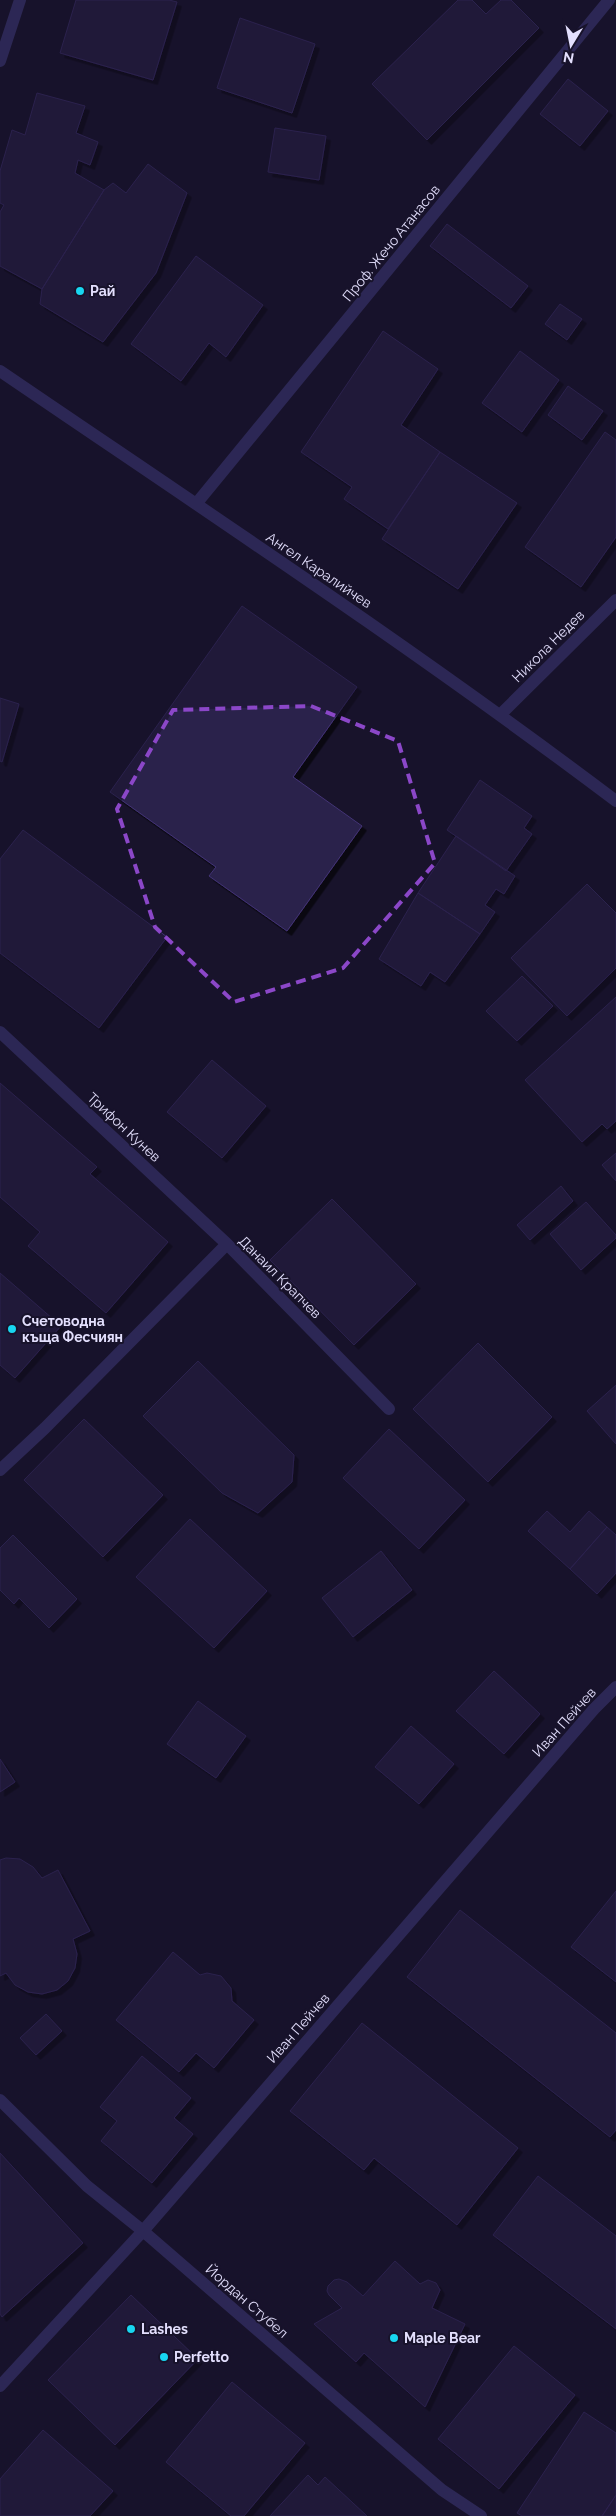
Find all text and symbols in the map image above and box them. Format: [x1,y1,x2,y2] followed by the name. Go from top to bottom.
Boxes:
[546,20,596,70] north arrow
[562,49,575,67] text: N
[339,182,443,304] street label: Проф. Жечо Атанасов
[90,283,115,299] place label: Рай
[74,285,86,297] marker: Рай
[263,529,375,611] street label: Ангел Каралийчев
[509,607,587,685] street label: Никола Недев
[84,1089,164,1165] street label: Трифон Кунев
[236,1233,324,1321] street label: Данаил Крапчев
[22,1313,123,1345] place label: Счетоводна къща Фесчиян
[6,1323,18,1335] marker: Счетоводна къща Фесчиян
[529,1684,599,1760] street label: Иван Пейчев
[263,1990,333,2066] street label: Иван Пейчев
[203,2260,292,2341] street label: Йордан Стубел
[141,2321,188,2337] place label: Lashes
[125,2323,137,2335] marker: Lashes
[404,2330,481,2346] place label: Maple Bear
[388,2332,400,2344] marker: Maple Bear
[174,2349,229,2365] place label: Perfetto
[158,2351,170,2363] marker: Perfetto

